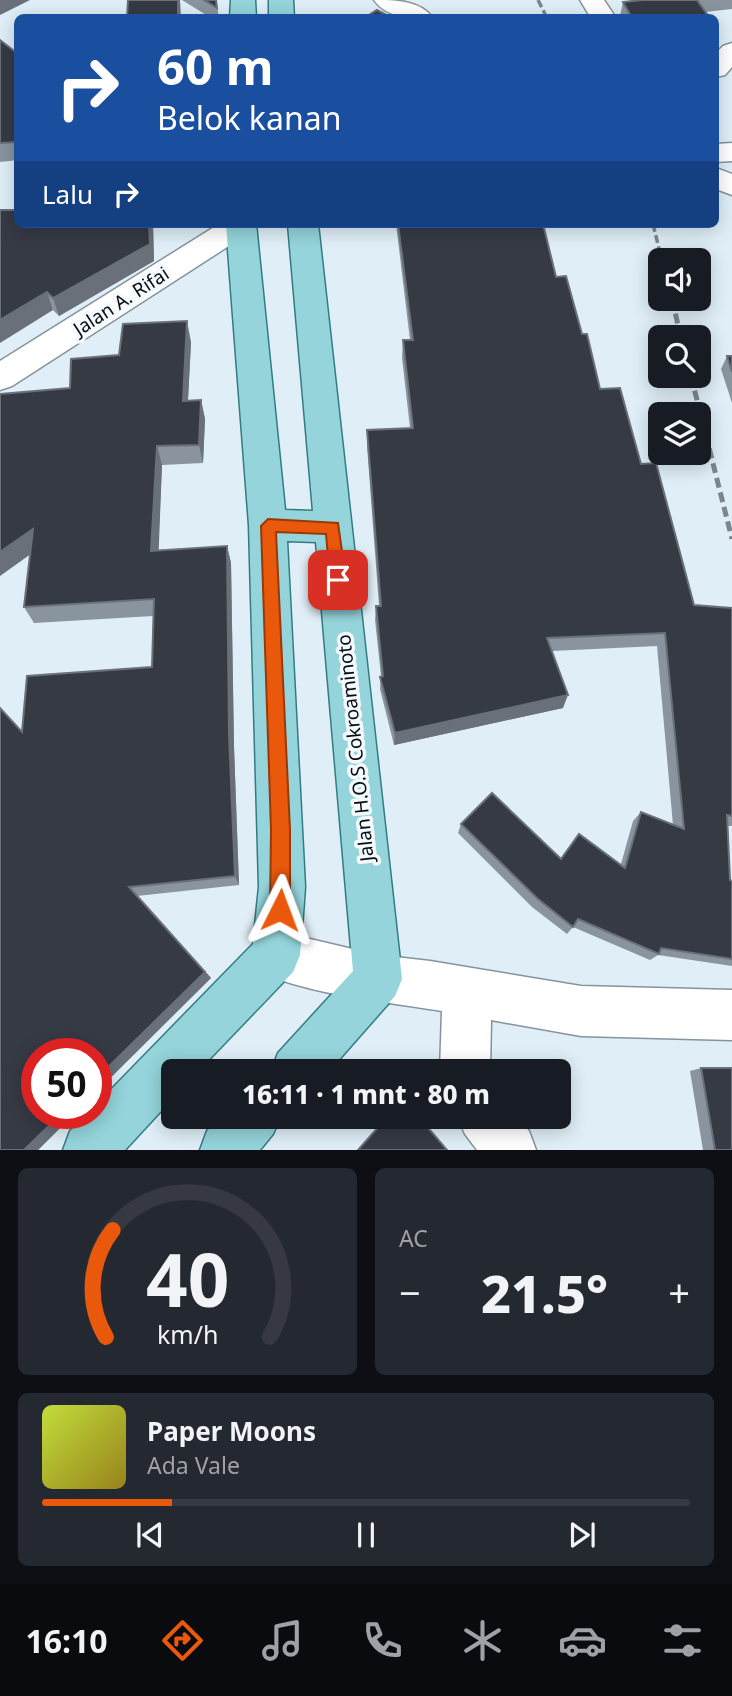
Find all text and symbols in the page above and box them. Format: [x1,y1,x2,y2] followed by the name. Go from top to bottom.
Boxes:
[157,33,274,99] text: 60 m
[42,42,133,133] icon: right
[157,96,341,139] text: Belok kanan
[107,175,145,213] icon: right
[42,176,93,212] text: Lalu
[648,248,711,465] map controls
[648,248,711,311] button: sound
[66,260,174,343] street label: Jalan A. Rifai
[648,325,711,388] button: search
[648,402,711,465] button: layers
[308,550,368,610] pin
[319,561,357,599] icon: arrive
[330,633,380,865] street label: Jalan H.O.S Cokroaminoto
[243,873,317,947] position arrow
[21,1038,112,1129] speed limit sign: 50
[242,1076,490,1112] text: 16:11 · 1 mnt · 80 m
[399,1222,428,1254] text: AC
[146,1230,229,1329] text: 40
[481,1257,608,1328] text: 21.5°
[399,1266,421,1318] text: −
[668,1266,690,1318] text: +
[157,1317,218,1351] text: km/h
[147,1413,316,1449] text: Paper Moons
[147,1449,240,1481] text: Ada Vale
[131,1516,169,1554] icon: previous
[347,1516,385,1554] icon: pause
[563,1516,601,1554] icon: next
[158,1616,207,1665] icon: directions
[258,1616,307,1665] icon: music
[358,1616,407,1665] icon: phone
[458,1616,507,1665] icon: climate
[558,1616,607,1665] icon: car
[658,1616,707,1665] icon: filters
[25,1619,108,1662] text: 16:10

